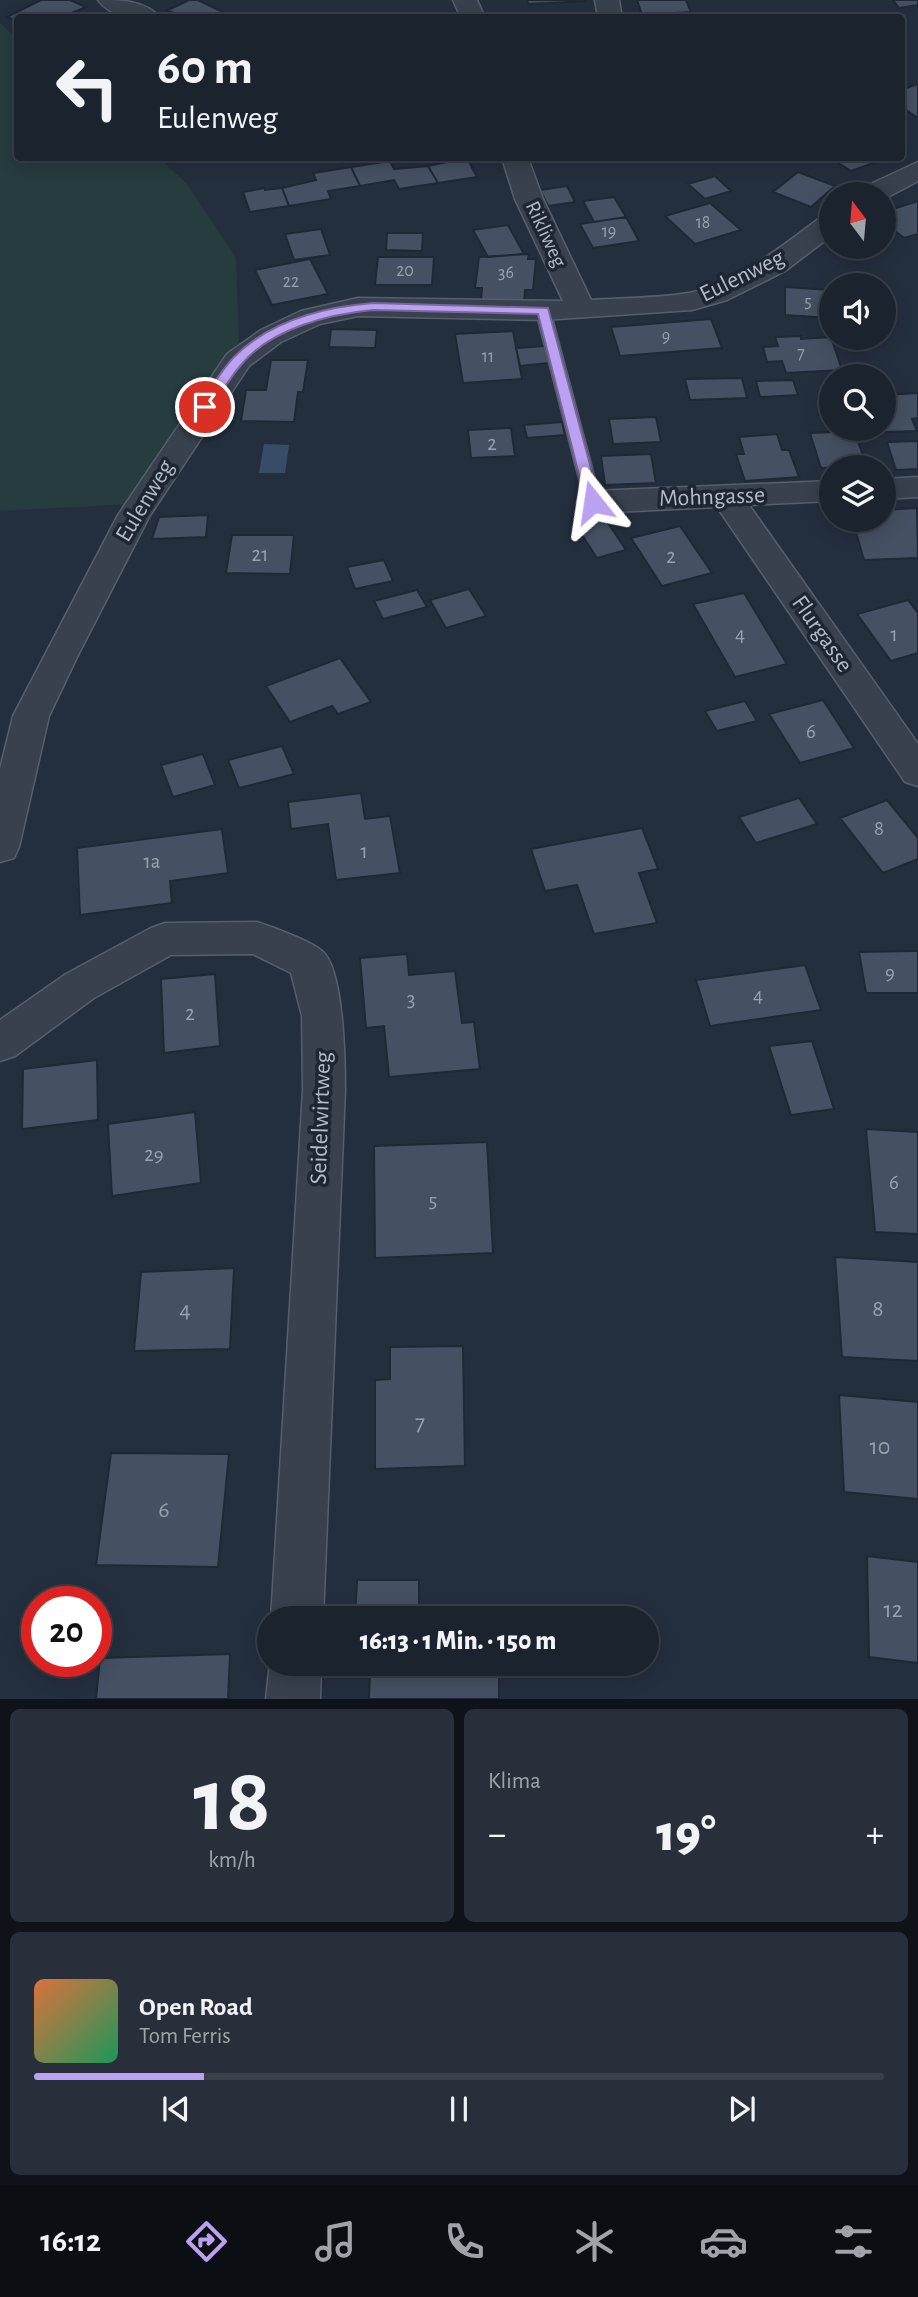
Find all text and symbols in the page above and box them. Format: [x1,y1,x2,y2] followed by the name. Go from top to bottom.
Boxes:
[42,42,133,133] icon: left
[157,44,253,93] text: 60 m
[157,102,278,134] text: Eulenweg
[819,182,896,259] north arrow
[819,182,896,532] map controls
[522,198,571,271] street label: Rikliweg
[696,214,710,232] house number: 18
[602,223,616,241] house number: 19
[696,245,788,307] street label: Eulenweg
[396,262,414,280] house number: 20
[498,264,514,282] house number: 36
[283,273,299,291] house number: 22
[819,273,896,350] button: sound
[804,293,812,311] house number: 5
[662,328,670,346] house number: 9
[797,345,805,363] house number: 7
[482,348,494,366] house number: 11
[819,364,896,441] button: search
[175,377,235,437] pin
[186,388,224,426] icon: arrive
[487,433,497,454] house number: 2
[819,455,896,532] button: layers
[111,456,179,546] street label: Eulenweg
[556,465,630,539] position arrow
[659,483,765,511] street label: Mohngasse
[252,544,268,565] house number: 21
[666,546,676,567] house number: 2
[787,591,857,677] street label: Flurgasse
[735,624,745,645] house number: 4
[890,624,898,645] house number: 1
[806,721,816,742] house number: 6
[874,818,884,839] house number: 8
[360,841,368,862] house number: 1
[144,851,161,872] house number: 1a
[885,962,895,983] house number: 9
[753,985,763,1006] house number: 4
[407,989,415,1010] house number: 3
[185,1003,195,1024] house number: 2
[307,1051,335,1185] street label: Seidelwirtweg
[144,1144,164,1165] house number: 29
[889,1172,899,1193] house number: 6
[429,1190,437,1211] house number: 5
[872,1297,884,1321] house number: 8
[179,1298,191,1322] house number: 4
[415,1411,425,1435] house number: 7
[870,1435,890,1459] house number: 10
[158,1498,170,1522] house number: 6
[21,1586,112,1677] speed limit sign: 20
[883,1598,903,1622] house number: 12
[360,1628,556,1654] text: 16:13 · 1 Min. · 150 m
[193,1756,271,1847] text: 18
[488,1770,541,1793] text: Klima
[656,1808,716,1860] text: 19°
[488,1816,506,1854] text: −
[866,1816,884,1854] text: +
[208,1849,256,1872] text: km/h
[139,1994,253,2020] text: Open Road
[139,2025,231,2048] text: Tom Ferris
[157,2090,195,2128] icon: previous
[440,2090,478,2128] icon: pause
[723,2090,761,2128] icon: next
[182,2217,231,2266] icon: directions
[311,2217,360,2266] icon: music
[440,2217,489,2266] icon: phone
[570,2217,619,2266] icon: climate
[699,2217,748,2266] icon: car
[829,2217,878,2266] icon: filters
[40,2225,101,2257] text: 16:12

